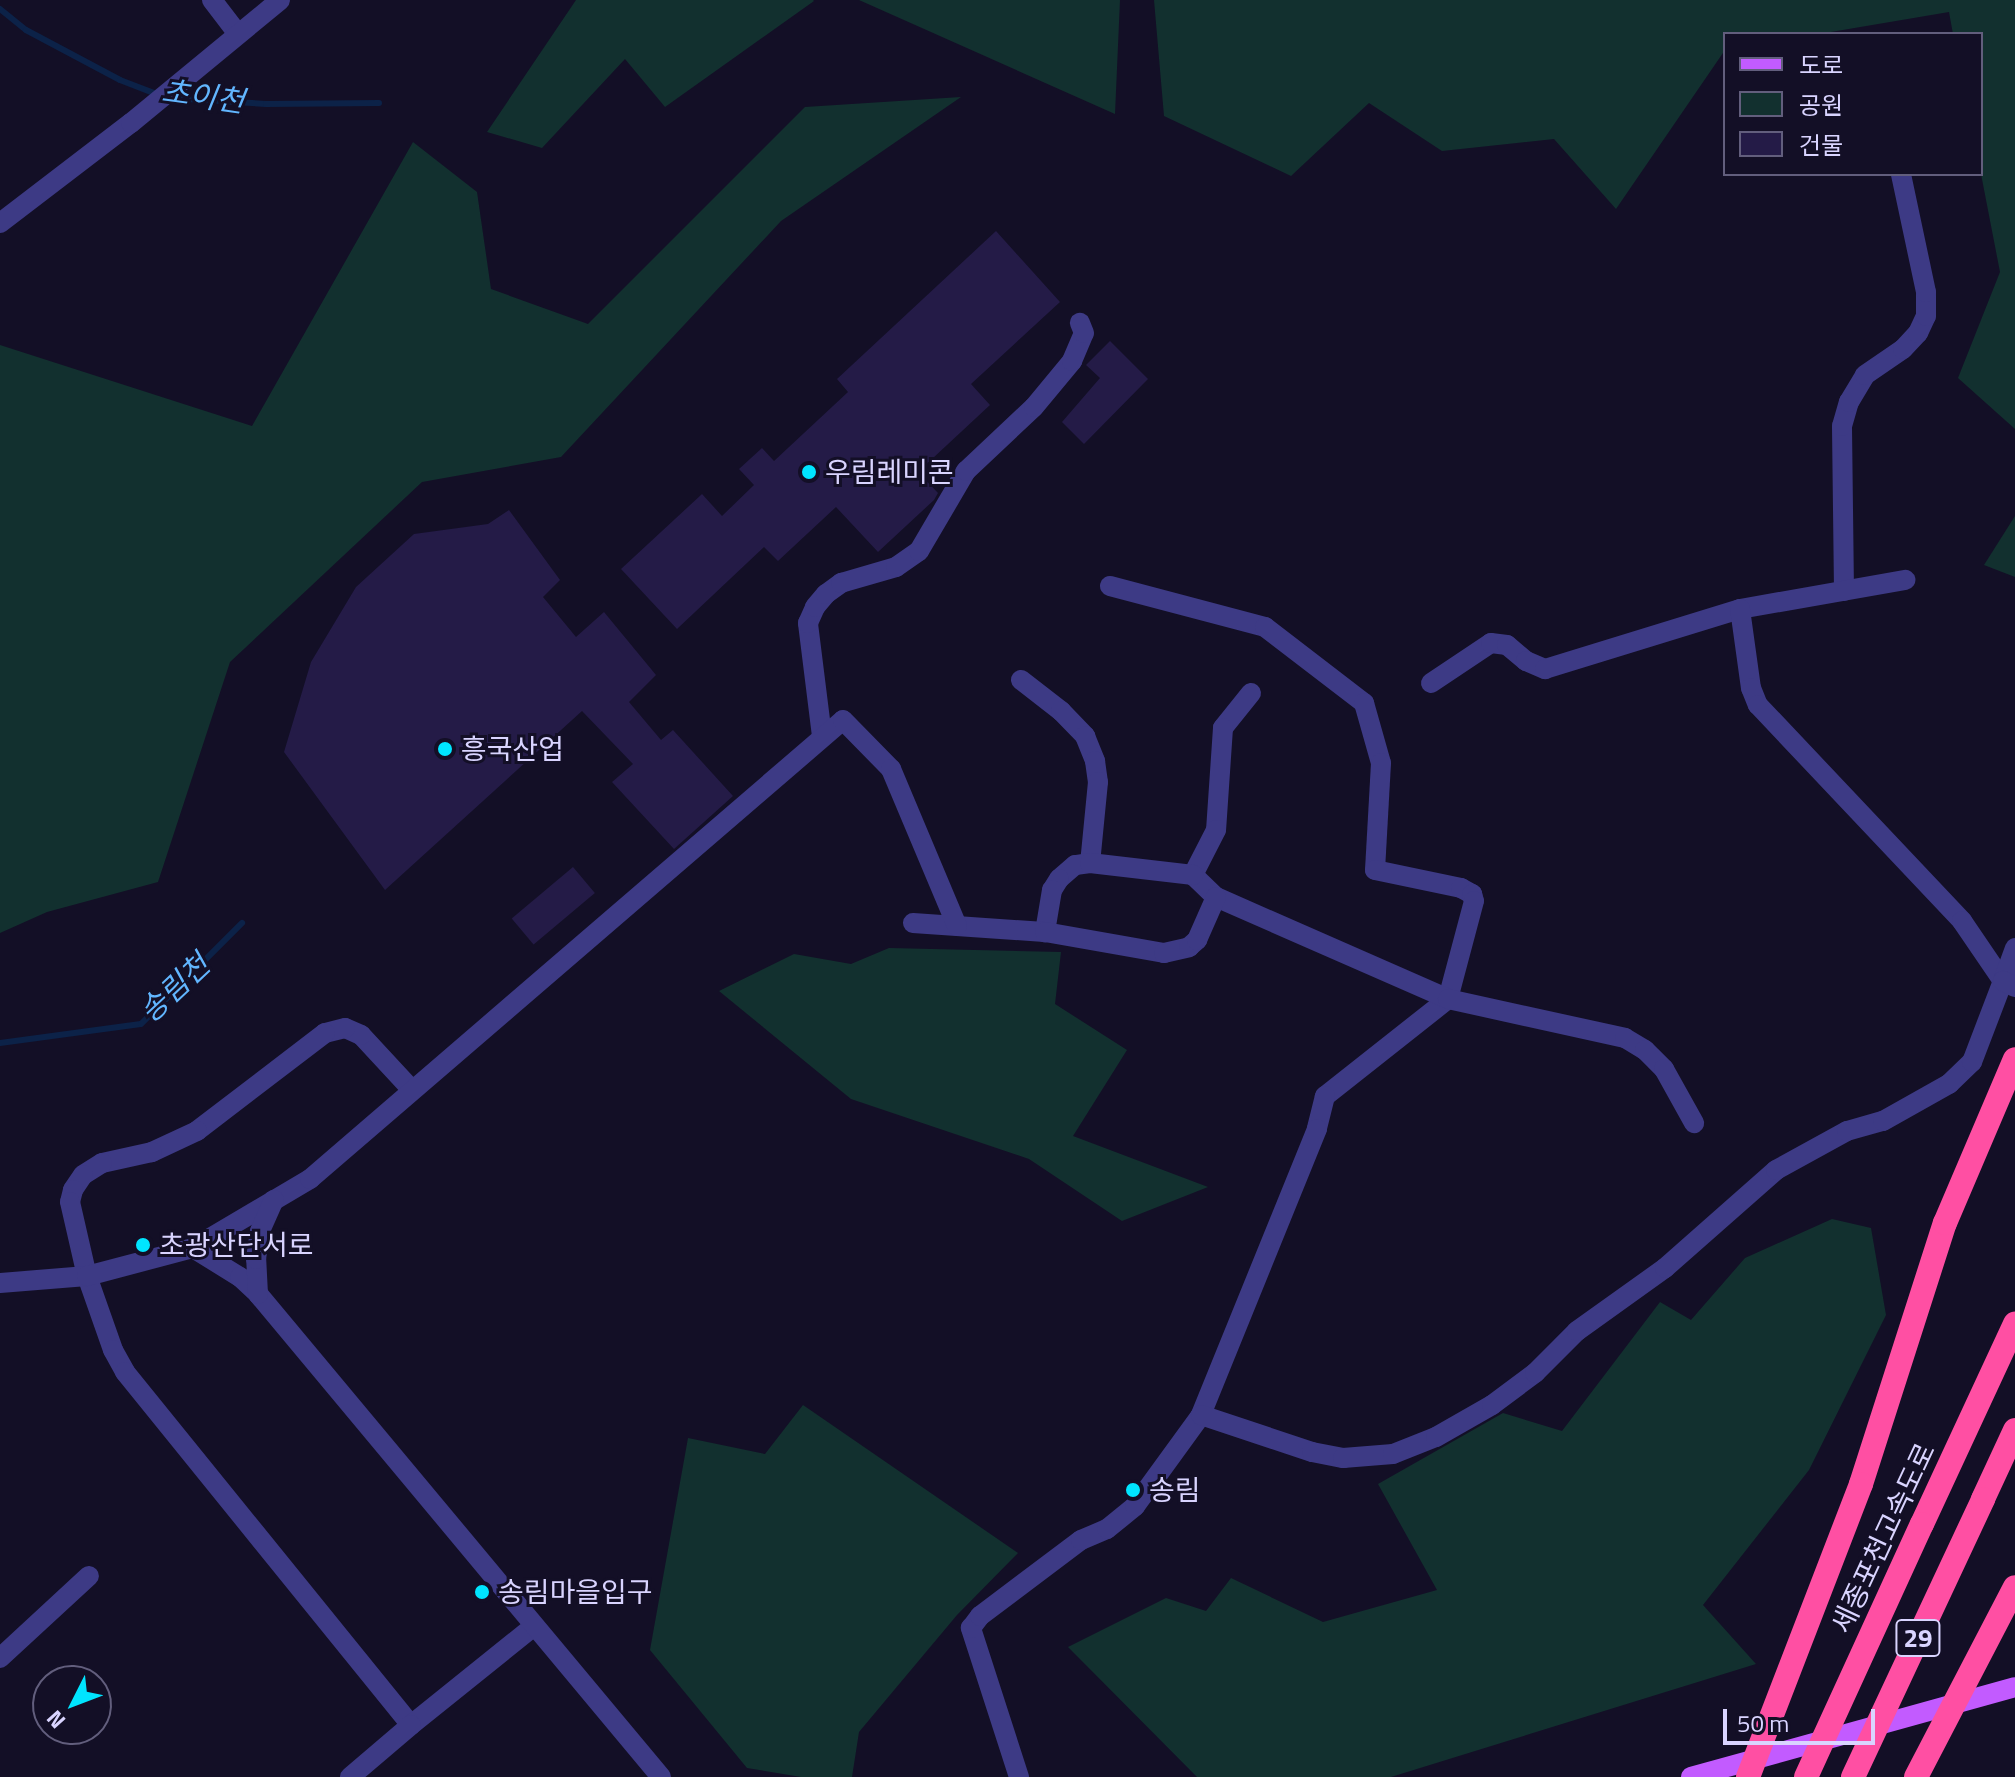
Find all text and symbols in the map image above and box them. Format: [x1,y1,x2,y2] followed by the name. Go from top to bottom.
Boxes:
[1723,32,1983,176] legend
[1799,47,1843,83] text: 도로
[159,72,247,120] water label: 초이천
[1799,87,1843,123] text: 공원
[1799,127,1843,163] text: 건물
[825,455,954,489] place label: 우림레미콘
[800,463,818,481] marker: 우림레미콘
[461,732,564,766] place label: 흥국산업
[436,740,454,758] marker: 흥국산업
[131,947,217,1029] water label: 송림천
[159,1228,314,1262] place label: 초광산단서로
[134,1236,152,1254] marker: 초광산단서로
[1824,1438,1942,1638] street label: 세종포천고속도로
[1149,1473,1201,1507] place label: 송림
[1124,1481,1142,1499] marker: 송림
[498,1575,653,1609] place label: 송림마을입구
[473,1583,491,1601] marker: 송림마을입구
[1894,1616,1942,1660] road number: 29
[32,1665,112,1745] north arrow
[1727,1693,1879,1743] scale bar
[38,1703,73,1737] text: N
[1737,1705,1789,1741] text: 50 m

